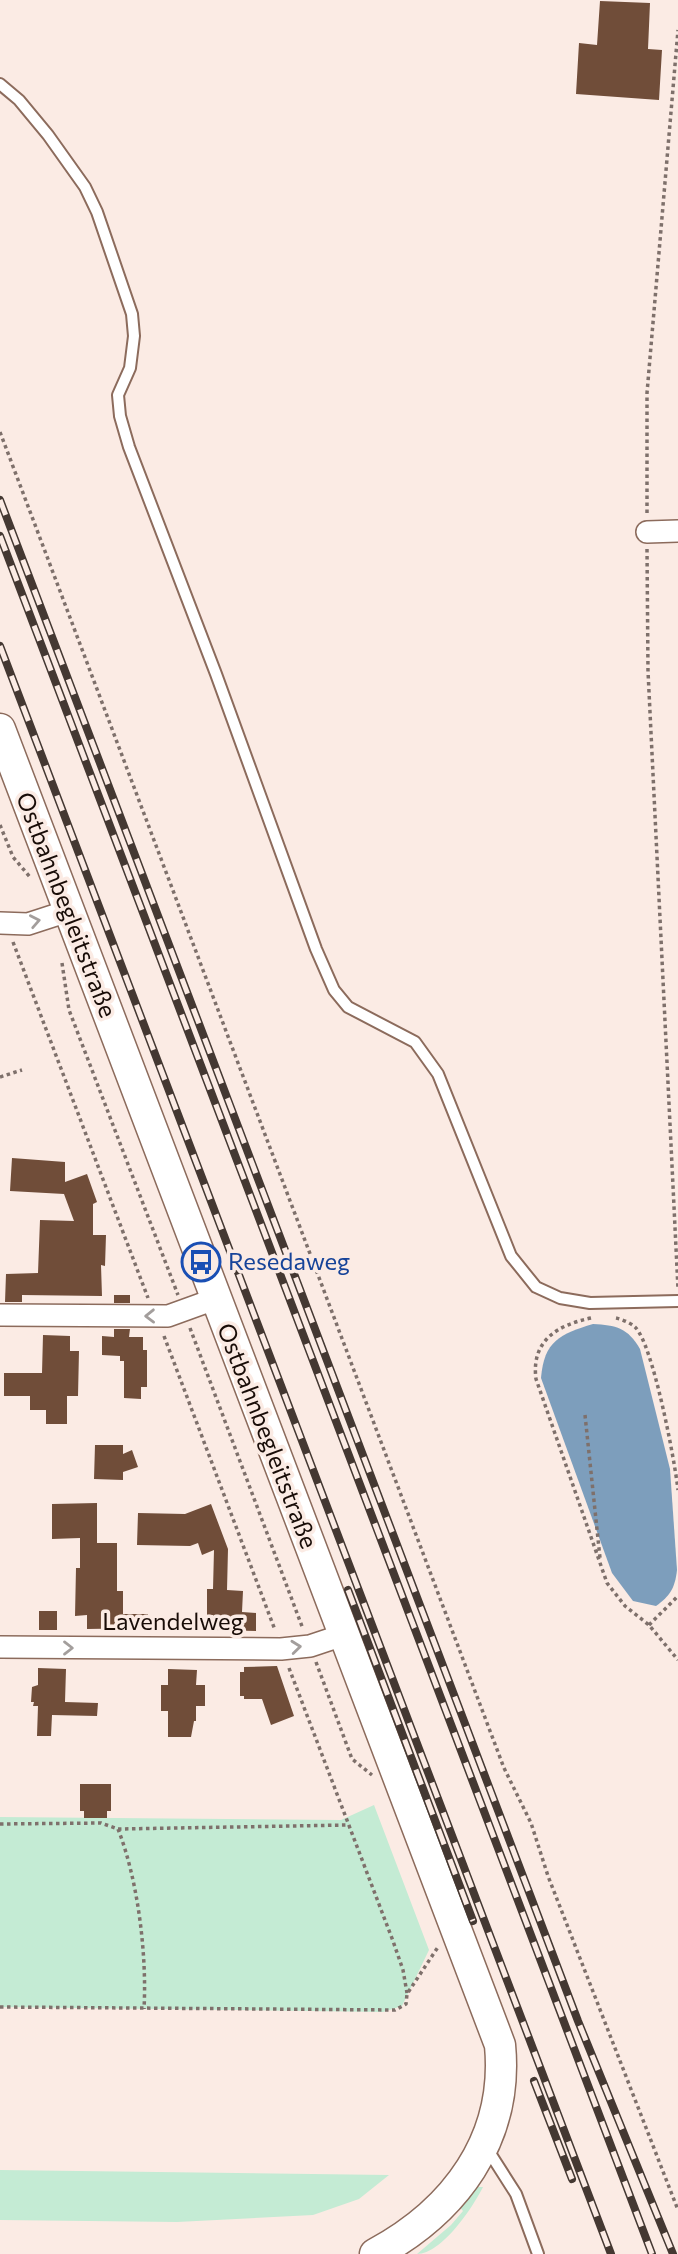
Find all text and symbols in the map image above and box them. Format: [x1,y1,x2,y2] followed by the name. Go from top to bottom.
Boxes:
[11,788,124,1021] street label: Ostbahnbegleitstraße
[29,915,41,930] one-way arrow
[180,1241,222,1283] bus stop icon: Resedaweg
[228,1246,350,1275] place label: Resedaweg
[144,1308,154,1324] one-way arrow
[212,1319,325,1552] street label: Ostbahnbegleitstraße
[102,1606,244,1635] street label: Lavendelweg
[63,1640,74,1656] one-way arrow
[290,1640,301,1655] one-way arrow

